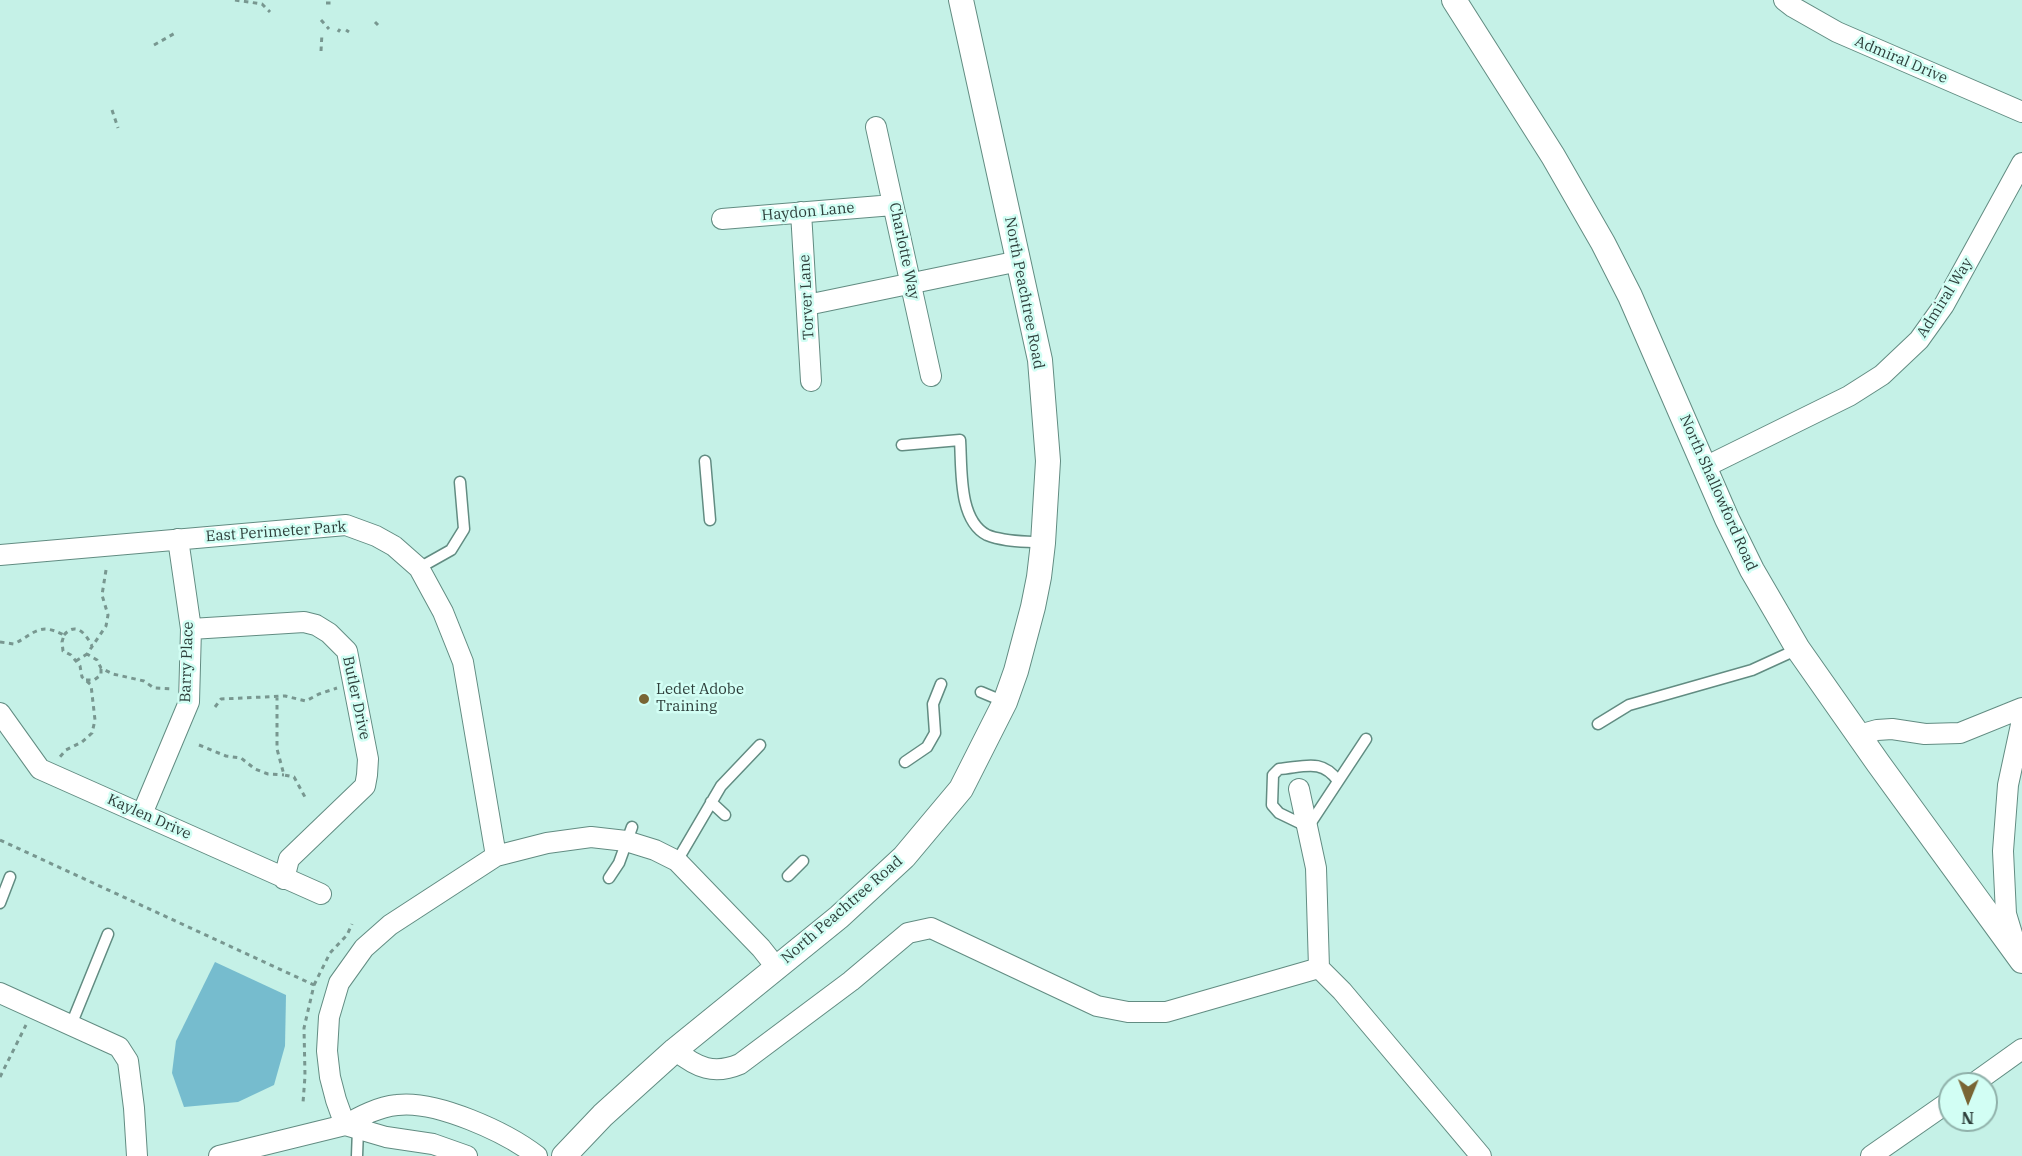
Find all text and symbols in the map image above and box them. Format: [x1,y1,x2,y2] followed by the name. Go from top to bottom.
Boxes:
[1852,32,1950,88] street label: Admiral Drive
[761,199,855,225] street label: Haydon Lane
[885,201,923,301] street label: Charlotte Way
[1000,215,1048,371] street label: North Peachtree Road
[796,254,818,340] street label: Torver Lane
[1913,255,1977,341] street label: Admiral Way
[1675,412,1761,574] street label: North Shallowford Road
[205,518,347,546] street label: East Perimeter Park
[177,621,197,703] street label: Barry Place
[338,655,374,741] street label: Butler Drive
[656,681,744,716] place label: Ledet Adobe Training
[637,692,651,706] marker: Ledet Adobe Training
[104,790,194,844] street label: Kaylen Drive
[778,852,906,968] street label: North Peachtree Road
[1938,1072,1998,1132] north arrow
[1961,1108,1974,1128] text: N

